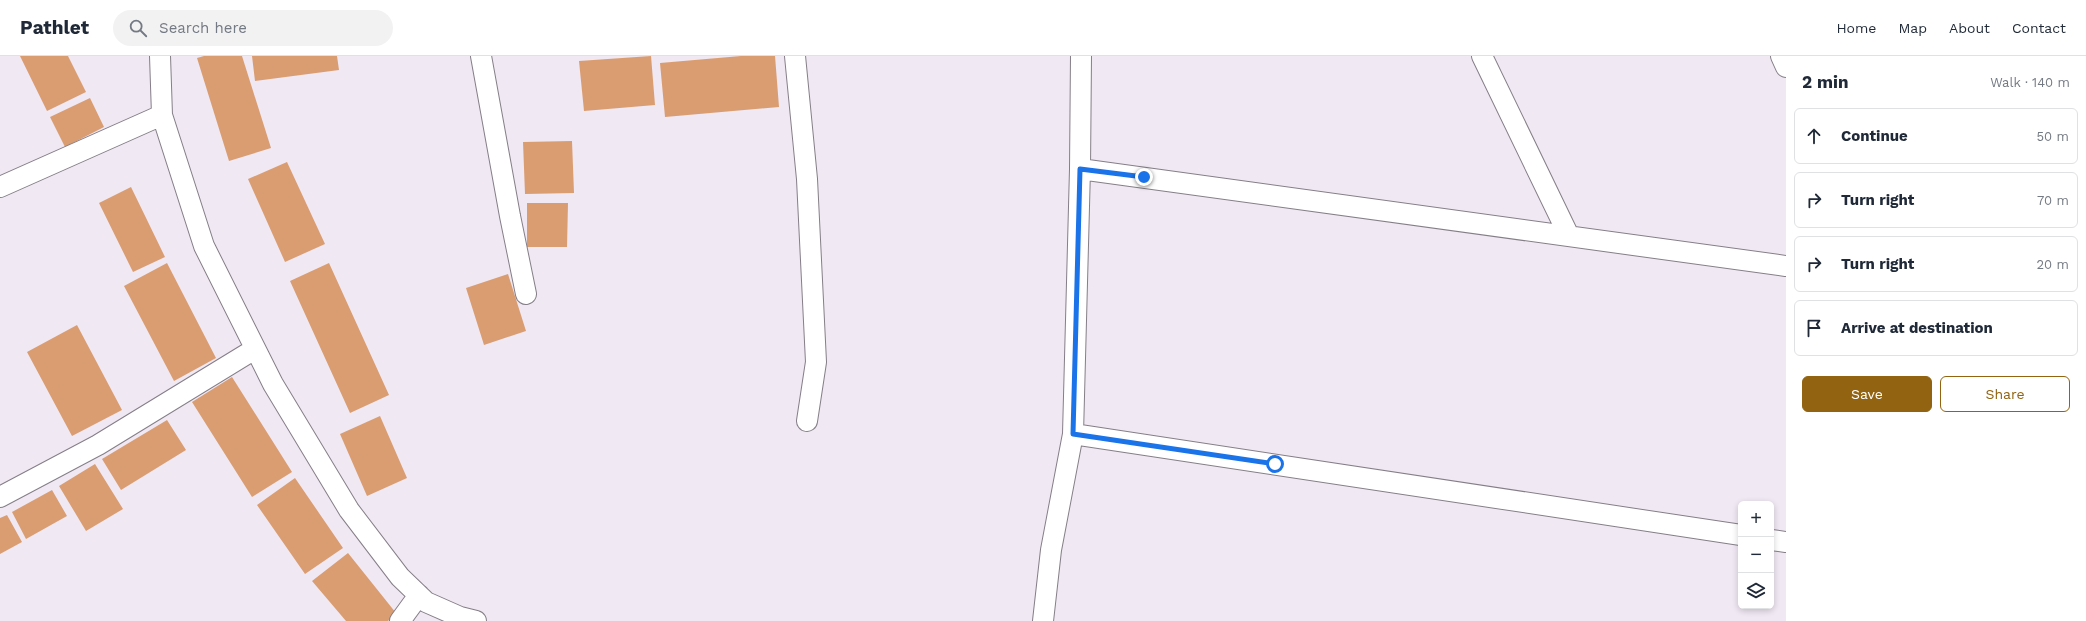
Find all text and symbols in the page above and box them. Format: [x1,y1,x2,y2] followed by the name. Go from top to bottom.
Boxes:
[113,10,393,46] search box
[20,16,89,39] text: Pathlet
[127,17,149,39] icon: search
[159,19,247,37] text: Search here
[1836,20,1876,36] text: Home
[1898,20,1927,36] text: Map
[1949,20,1990,36] text: About
[2012,20,2066,36] text: Contact
[1802,72,1848,92] text: 2 min
[1990,75,2070,90] text: Walk · 140 m
[1803,125,1825,147] icon: ahead
[1841,127,1908,145] text: Continue
[2037,129,2069,144] text: 50 m
[1135,168,1153,186] route end
[1803,189,1825,211] icon: right
[1841,191,1914,209] text: Turn right
[2037,193,2069,208] text: 70 m
[1803,253,1825,275] icon: right
[1841,255,1914,273] text: Turn right
[2037,257,2069,272] text: 20 m
[1803,317,1825,339] icon: arrive
[1841,319,1993,337] text: Arrive at destination
[1802,376,1932,412] button: Save
[1940,376,2070,412] button: Share
[1266,455,1284,473] route start
[1738,501,1774,609] map controls
[1738,501,1774,537] button: +
[1738,537,1774,573] button: −
[1738,573,1774,609] button: layers

